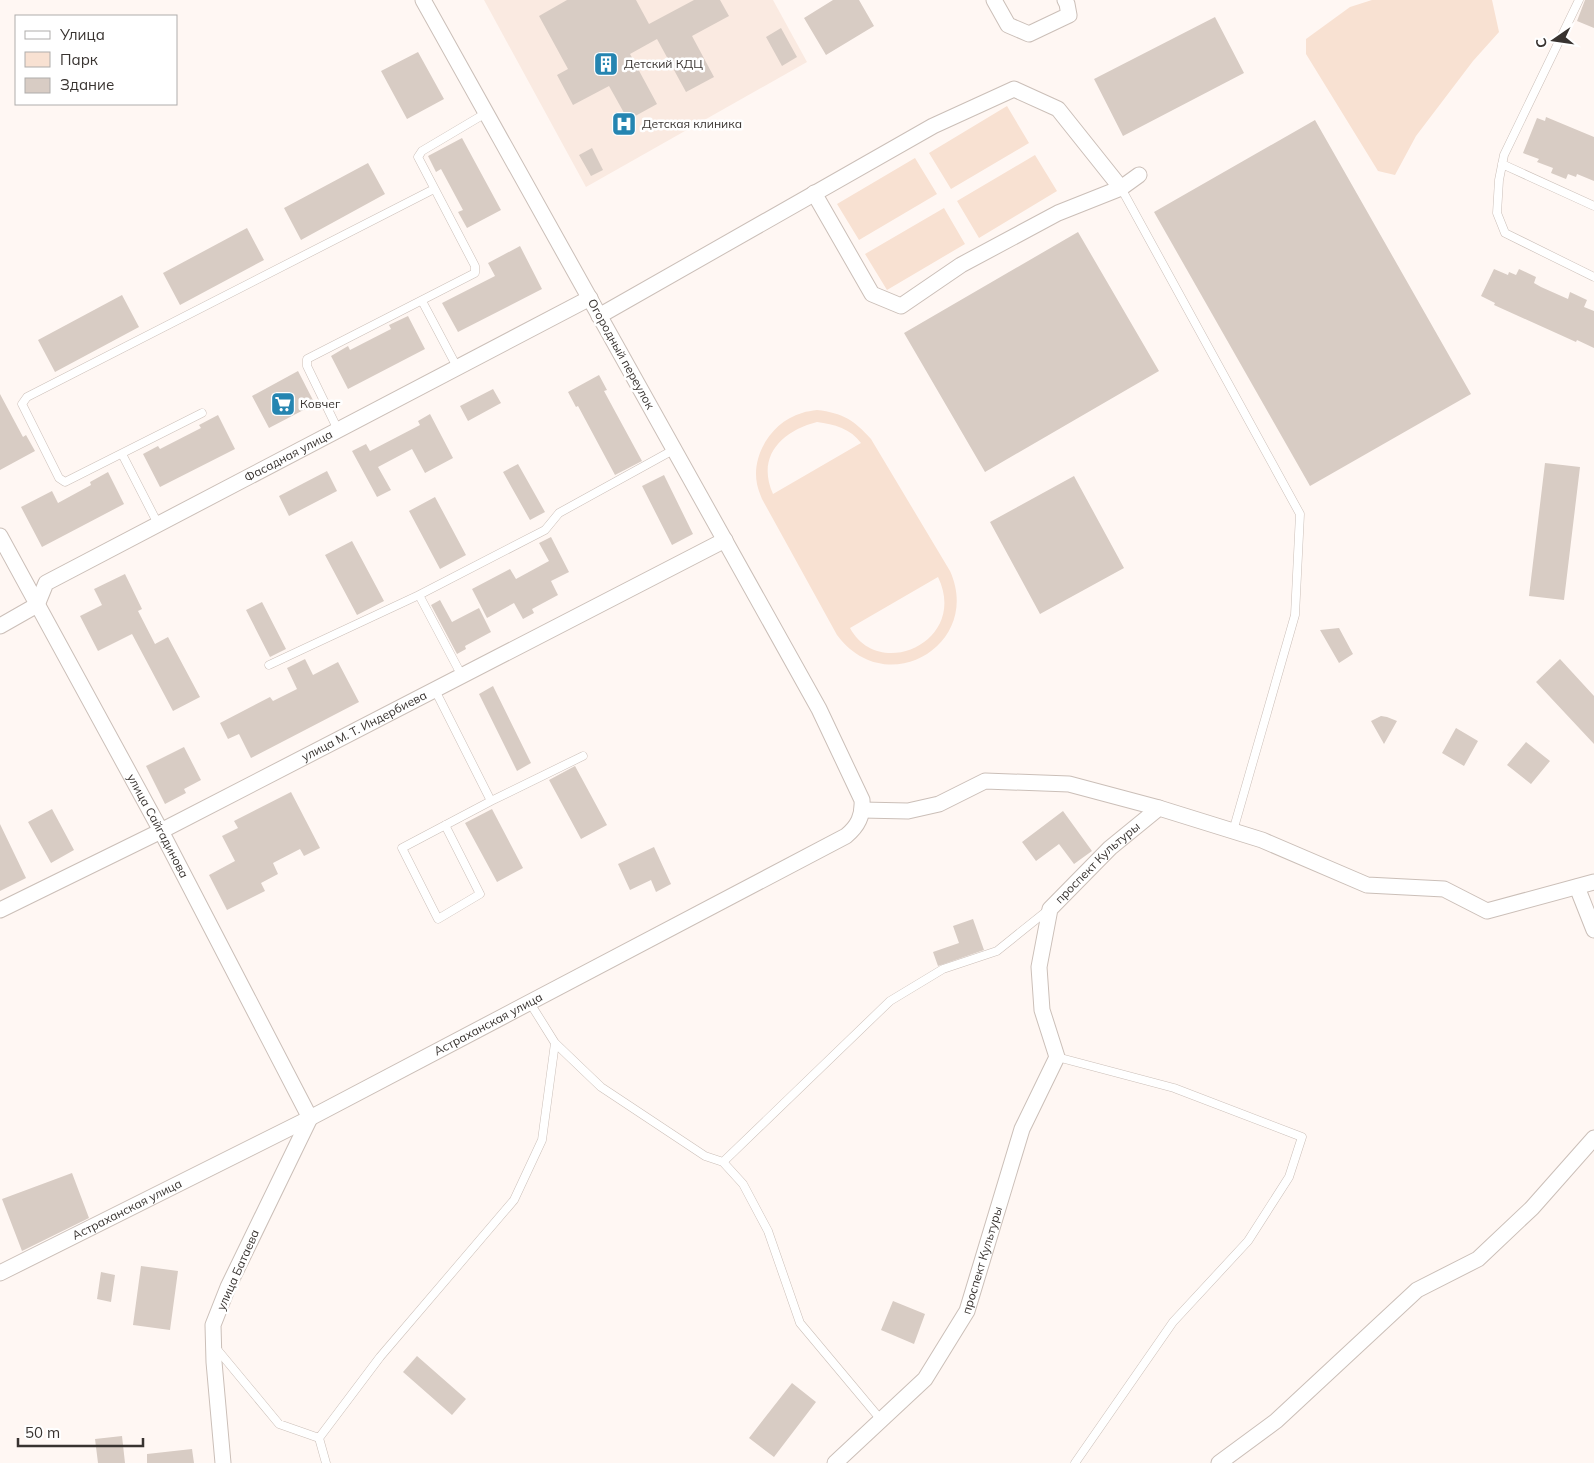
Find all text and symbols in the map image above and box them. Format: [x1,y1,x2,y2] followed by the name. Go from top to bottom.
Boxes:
[15,15,178,105] legend
[1529,15,1579,65] north arrow
[59,25,105,44] text: Улица
[1531,36,1551,50] text: С
[60,50,99,69] text: Парк
[593,51,619,77] building icon: Детский КДЦ
[624,56,703,71] place label: Детский КДЦ
[60,75,114,94] text: Здание
[611,111,637,137] hospital icon: Детская клиника
[642,116,742,131] place label: Детская клиника
[585,296,658,412] street label: Огородный переулок
[270,391,296,417] supermarket icon: Ковчег
[300,396,341,411] place label: Ковчег
[241,426,335,485] street label: Фасадная улица
[299,687,429,764] street label: улица М. Т. Индербиева
[124,771,192,880] street label: улица Сайгадинова
[1052,819,1143,906] street label: проспект Культуры
[431,989,545,1058] street label: Астраханская улица
[69,1175,184,1243] street label: Астраханская улица
[959,1205,1005,1316] street label: проспект Культуры
[213,1227,262,1313] street label: улица Батаева
[18,1416,142,1448] scale bar
[25,1423,60,1442] text: 50 m

